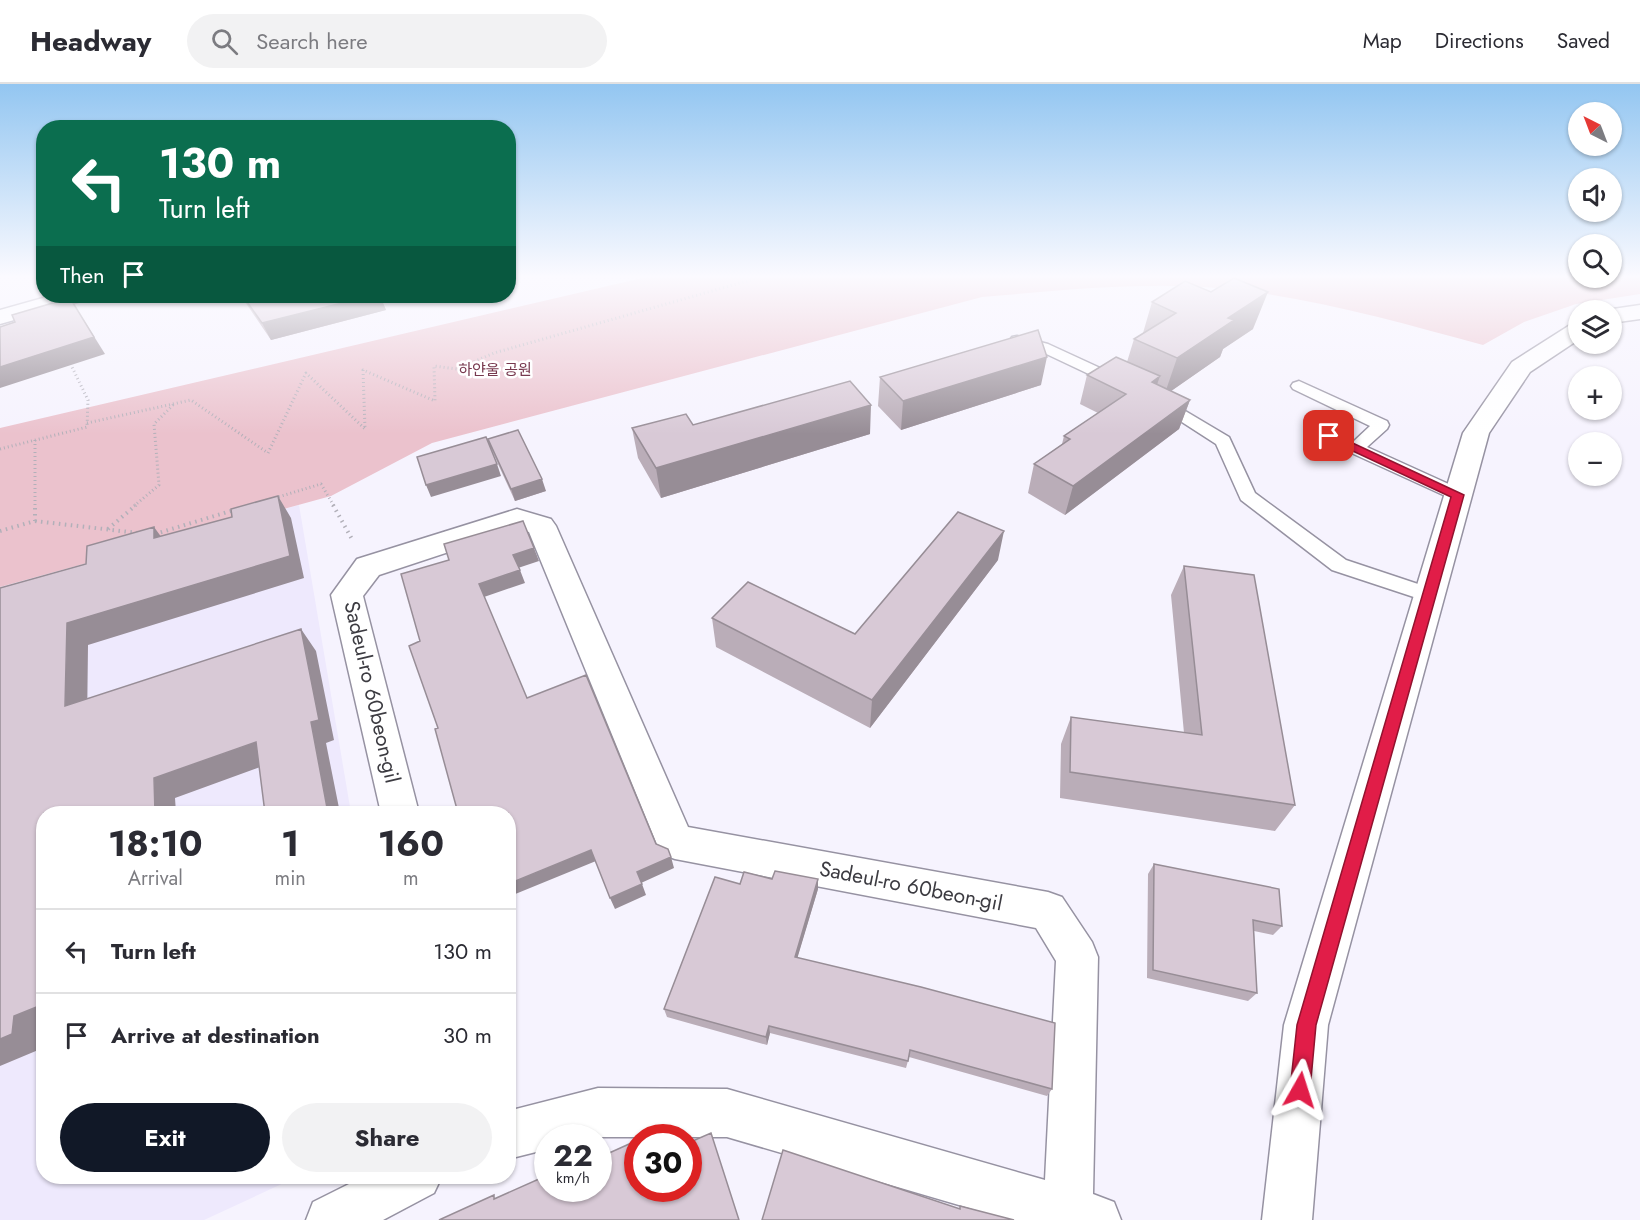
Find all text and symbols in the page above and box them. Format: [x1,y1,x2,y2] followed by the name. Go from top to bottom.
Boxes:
[187,14,607,68] search box
[30,21,151,62] text: Headway
[208,25,241,58] icon: search
[256,25,368,57] text: Search here
[1363,26,1402,56] text: Map
[1435,26,1524,56] text: Directions
[1557,26,1610,56] text: Saved
[1568,102,1622,156] north arrow
[1568,102,1622,486] map controls
[159,133,281,194] text: 130 m
[60,144,138,222] icon: left
[1568,168,1622,222] button: sound
[159,189,249,228] text: Turn left
[1568,234,1622,288] button: search
[117,258,150,291] icon: arrive
[60,259,105,291] text: Then
[1568,300,1622,354] button: layers
[458,359,532,381] park label: 하얀울 공원
[1568,366,1622,420] button: +
[1303,410,1354,461] pin
[1312,419,1345,452] icon: arrive
[1568,432,1622,486] button: −
[336,598,408,786] street label: Sadeul-ro 60beon-gil
[108,817,203,869] text: 18:10
[281,817,299,869] text: 1
[378,817,444,869] text: 160
[817,854,1005,918] street label: Sadeul-ro 60beon-gil
[128,864,183,893] text: Arrival
[275,864,306,893] text: min
[403,864,419,893] text: m
[60,935,93,968] icon: left
[111,935,196,967] text: Turn left
[433,935,492,967] text: 130 m
[60,1019,93,1052] icon: arrive
[111,1019,320,1051] text: Arrive at destination
[443,1019,492,1051] text: 30 m
[1268,1058,1332,1122] position arrow
[60,1103,270,1172] button: Exit
[282,1103,492,1172] button: Share
[624,1124,702,1202] speed limit sign: 30
[553,1134,593,1177] text: 22
[556,1167,590,1189] text: km/h

